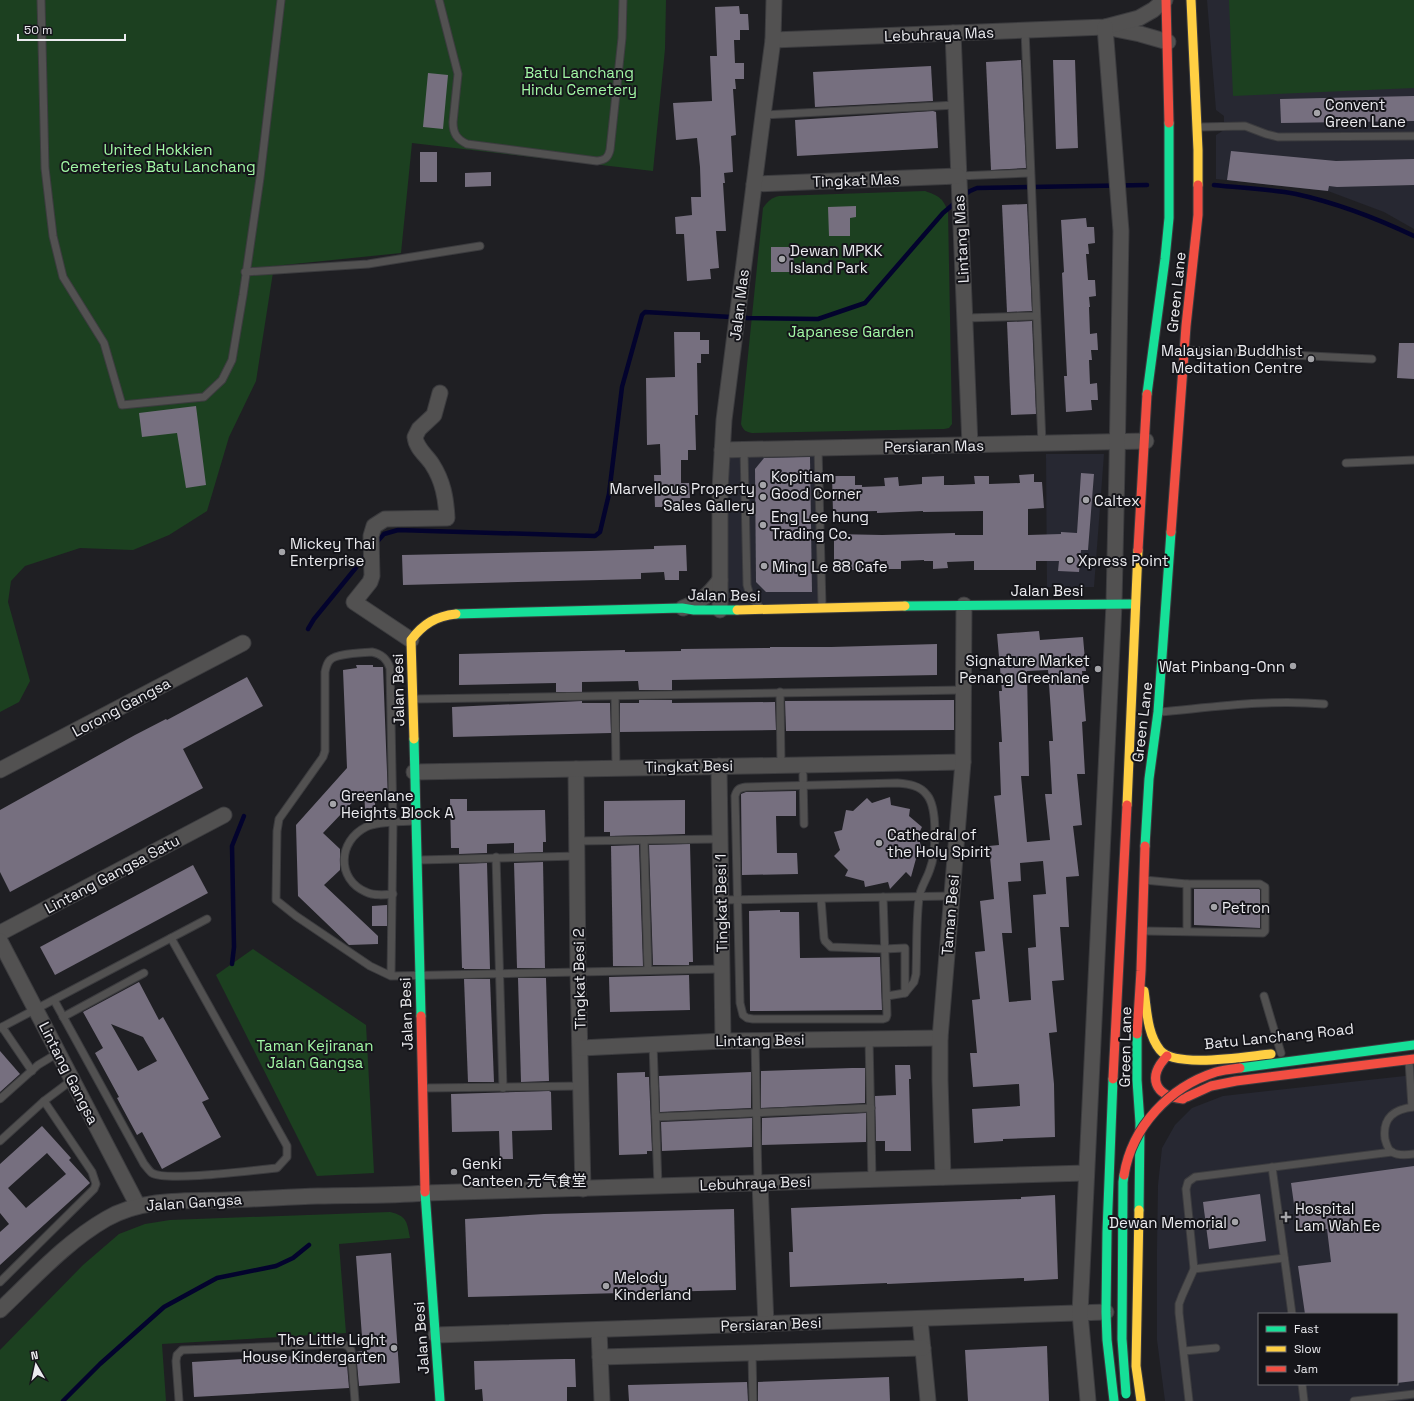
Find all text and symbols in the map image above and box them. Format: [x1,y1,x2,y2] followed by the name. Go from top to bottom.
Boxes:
[18,16,125,42] scale bar
[24,22,52,38] text: 50 m
[884,23,994,45] street label: Lebuhraya Mas
[521,63,637,99] park label: Batu Lanchang Hindu Cemetery
[1325,95,1406,131] place label: Convent Green Lane
[1312,108,1322,118] marker: Convent Green Lane
[60,140,256,176] park label: United Hokkien Cemeteries Batu Lanchang
[812,169,900,191] street label: Tingkat Mas
[949,194,973,284] street label: Lintang Mas
[790,241,883,277] place label: Dewan MPKK Island Park
[1162,251,1190,333] street label: Green Lane
[777,254,787,264] marker: Dewan MPKK Island Park
[725,268,753,342] street label: Jalan Mas
[788,322,914,341] park label: Japanese Garden
[1161,341,1303,377] place label: Malaysian Buddhist Meditation Centre
[1306,354,1316,364] marker: Malaysian Buddhist Meditation Centre
[884,436,984,456] street label: Persiaran Mas
[771,467,862,503] place label: Kopitiam Good Corner
[610,479,755,515] place label: Marvellous Property Sales Gallery
[758,480,768,490] marker: Kopitiam Good Corner
[1094,491,1140,510] place label: Caltex
[758,492,768,502] marker: Marvellous Property Sales Gallery
[1081,495,1091,505] marker: Caltex
[771,507,869,543] place label: Eng Lee hung Trading Co.
[758,520,768,530] marker: Eng Lee hung Trading Co.
[290,534,375,570] place label: Mickey Thai Enterprise
[277,547,287,557] marker: Mickey Thai Enterprise
[1078,551,1169,570] place label: Xpress Point
[1065,555,1075,565] marker: Xpress Point
[772,557,888,576] place label: Ming Le 88 Cafe
[759,561,769,571] marker: Ming Le 88 Cafe
[1011,581,1083,600] street label: Jalan Besi
[687,585,761,605] street label: Jalan Besi
[959,651,1090,687] place label: Signature Market Penang Greenlane
[388,653,408,727] street label: Jalan Besi
[1159,657,1285,676] place label: Wat Pinbang-Onn
[1288,661,1298,671] marker: Wat Pinbang-Onn
[1093,664,1103,674] marker: Signature Market Penang Greenlane
[69,673,174,741] street label: Lorong Gangsa
[1128,681,1156,763] street label: Green Lane
[645,756,733,776] street label: Tingkat Besi
[341,786,454,822] place label: Greenlane Heights Block A
[328,799,338,809] marker: Greenlane Heights Block A
[887,825,991,861] place label: Cathedral of the Holy Spirit
[41,830,183,918] street label: Lintang Gangsa Satu
[874,838,884,848] marker: Cathedral of the Holy Spirit
[711,854,731,952] street label: Tingkat Besi 1
[937,874,963,956] street label: Taman Besi
[1222,898,1270,917] place label: Petron
[1209,902,1219,912] marker: Petron
[569,928,589,1030] street label: Tingkat Besi 2
[395,977,417,1051] street label: Jalan Besi
[1115,1006,1135,1088] street label: Green Lane
[35,1018,103,1128] street label: Lintang Gangsa
[1203,1019,1355,1053] street label: Batu Lanchang Road
[715,1030,805,1050] street label: Lintang Besi
[257,1036,373,1072] park label: Taman Kejiranan Jalan Gangsa
[462,1154,587,1190] place label: Genki Canteen 元气食堂
[449,1167,459,1177] marker: Genki Canteen 元气食堂
[699,1172,811,1194] street label: Lebuhraya Besi
[145,1189,243,1215] street label: Jalan Gangsa
[1295,1199,1381,1235] place label: Hospital Lam Wah Ee
[1280,1211,1292,1223] marker: Hospital Lam Wah Ee
[1109,1213,1227,1232] place label: Dewan Memorial
[1230,1217,1240,1227] marker: Dewan Memorial
[614,1268,691,1304] place label: Melody Kinderland
[601,1281,611,1291] marker: Melody Kinderland
[409,1301,433,1375] street label: Jalan Besi
[720,1313,822,1335] street label: Persiaran Besi
[1258,1313,1398,1385] legend
[1294,1321,1319,1337] text: Fast
[243,1330,386,1366] place label: The Little Light House Kindergarten
[1294,1341,1321,1357] text: Slow
[389,1343,399,1353] marker: The Little Light House Kindergarten
[16,1345,56,1385] north arrow
[30,1348,39,1363] text: N
[1294,1361,1318,1377] text: Jam

